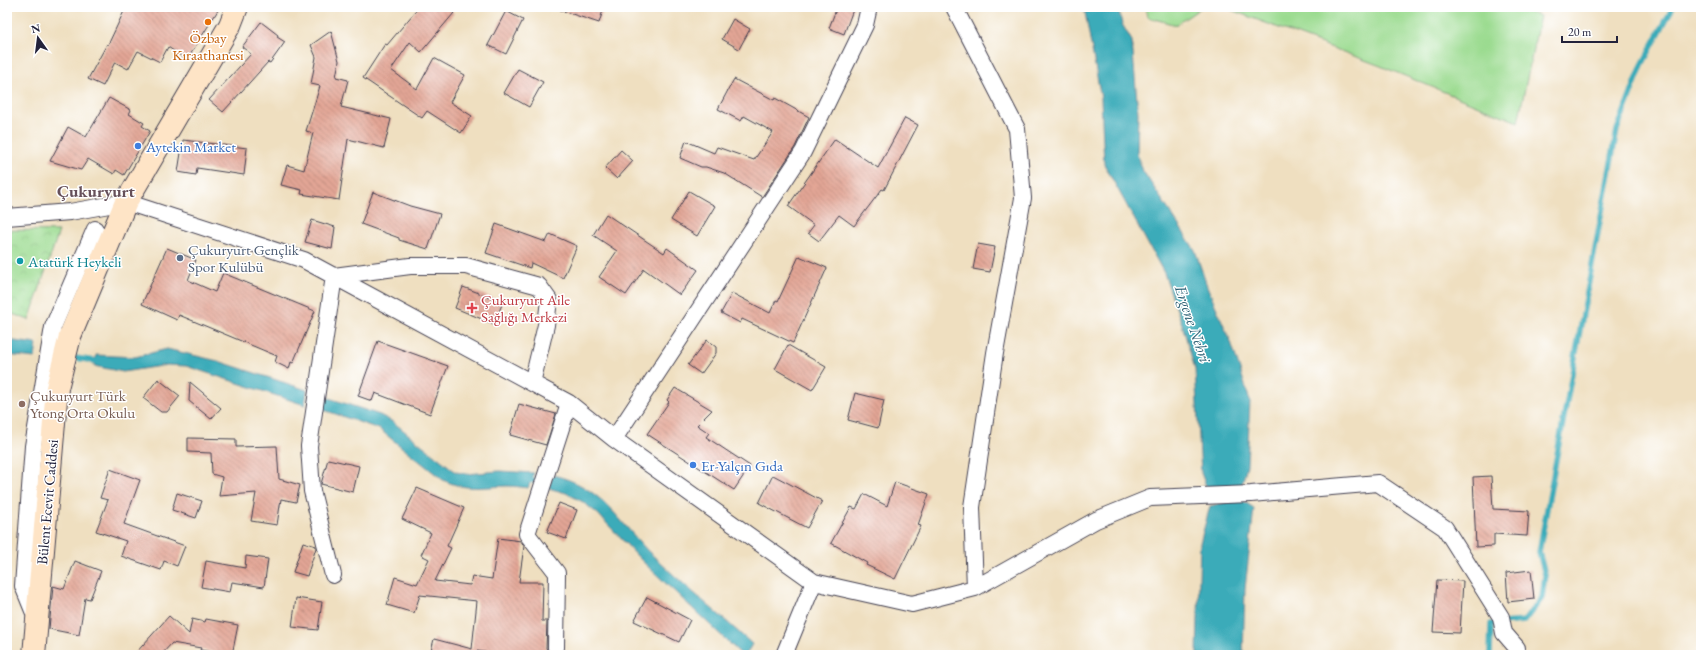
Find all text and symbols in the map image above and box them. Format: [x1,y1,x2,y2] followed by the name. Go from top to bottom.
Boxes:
[203,17,213,27] marker: Özbay Kıraathanesi
[18,18,58,58] north arrow
[1562,18,1617,44] scale bar
[30,20,42,36] text: N
[1568,24,1592,40] text: 20 m
[172,28,244,64] place label: Özbay Kıraathanesi
[145,137,236,156] place label: Aytekin Market
[133,141,143,151] marker: Aytekin Market
[57,180,136,202] district label: Çukuryurt
[188,240,300,276] place label: Çukuryurt Gençlik Spor Kulübü
[27,252,122,271] place label: Atatürk Heykeli
[175,253,185,263] marker: Çukuryurt Gençlik Spor Kulübü
[15,256,25,266] marker: Atatürk Heykeli
[1170,282,1216,367] water label: Ergene Nehri
[481,290,570,326] place label: Çukuryurt Aile Sağlığı Merkezi
[466,302,478,314] marker: Çukuryurt Aile Sağlığı Merkezi
[30,386,135,422] place label: Çukuryurt Türk Ytong Orta Okulu
[17,399,27,409] marker: Çukuryurt Türk Ytong Orta Okulu
[32,438,62,565] street label: Bülent Ecevit Caddesi
[701,456,783,475] place label: Er-Yalçın Gıda
[688,460,698,470] marker: Er-Yalçın Gıda

